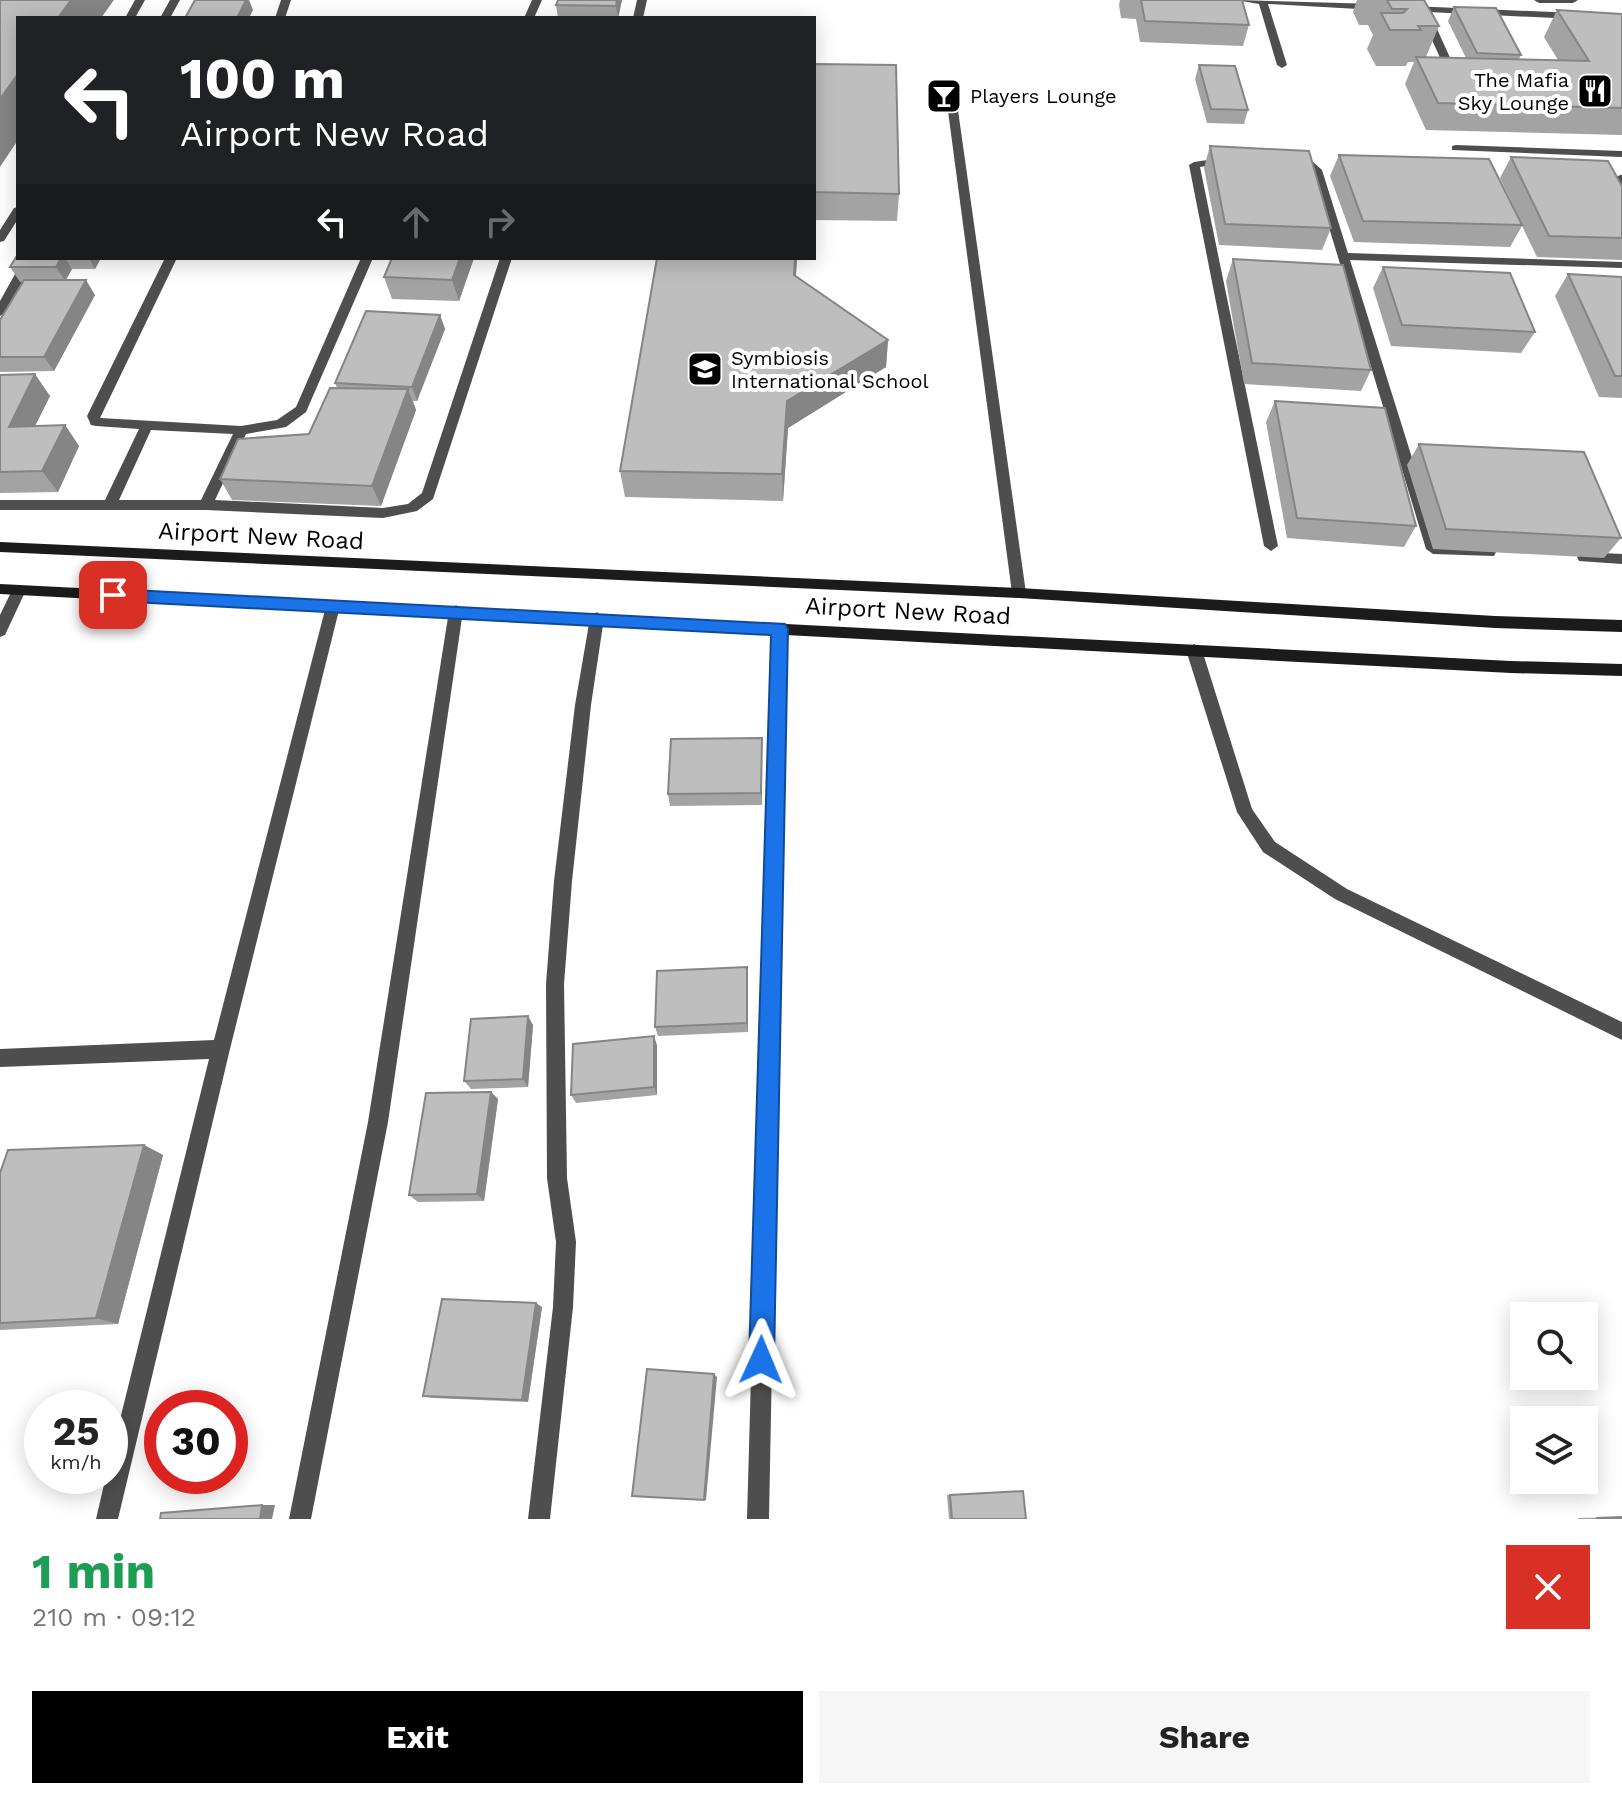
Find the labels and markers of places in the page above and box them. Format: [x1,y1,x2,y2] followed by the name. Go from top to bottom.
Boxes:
[1458,68,1569,115] place label: The Mafia Sky Lounge
[1576,72,1614,110] restaurant icon: The Mafia Sky Lounge
[925,77,963,115] bar icon: Players Lounge
[970,84,1117,108] place label: Players Lounge
[731,346,929,393] place label: Symbiosis International School
[686,350,724,388] school or university icon: Symbiosis International School
[79,561,147,629] pin

